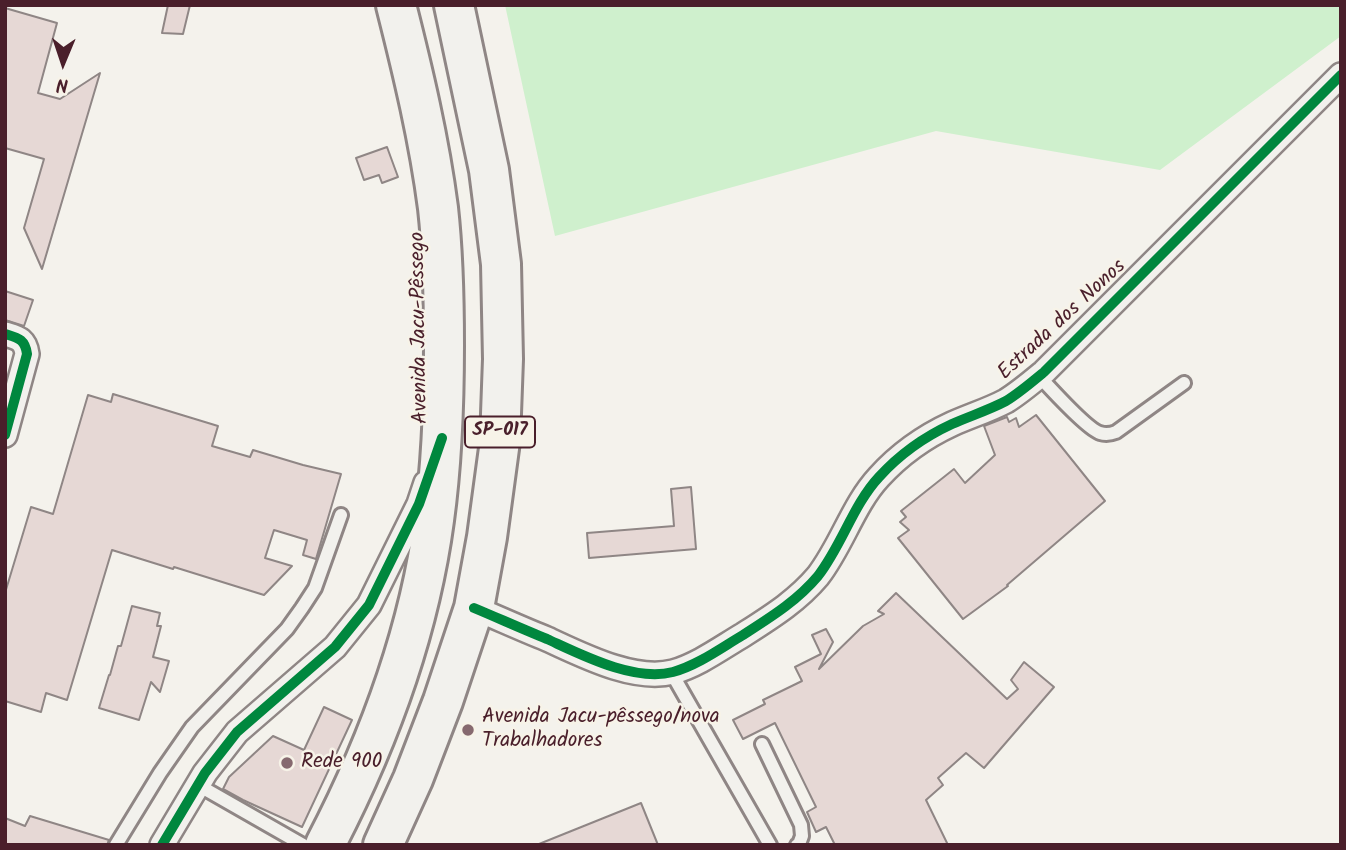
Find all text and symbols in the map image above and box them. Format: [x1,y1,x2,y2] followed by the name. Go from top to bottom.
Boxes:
[28,28,98,98] north arrow
[56,69,69,99] text: N
[407,232,435,424] street label: Avenida Jacu-Pêssego
[994,255,1132,387] street label: Estrada dos Nonos
[465,416,535,448] road number: SP-017
[482,705,720,755] place label: Avenida Jacu-pêssego/nova Trabalhadores
[460,722,476,738] marker: Avenida Jacu-pêssego/nova Trabalhadores
[301,750,382,776] place label: Rede 900
[279,755,295,771] marker: Rede 900

